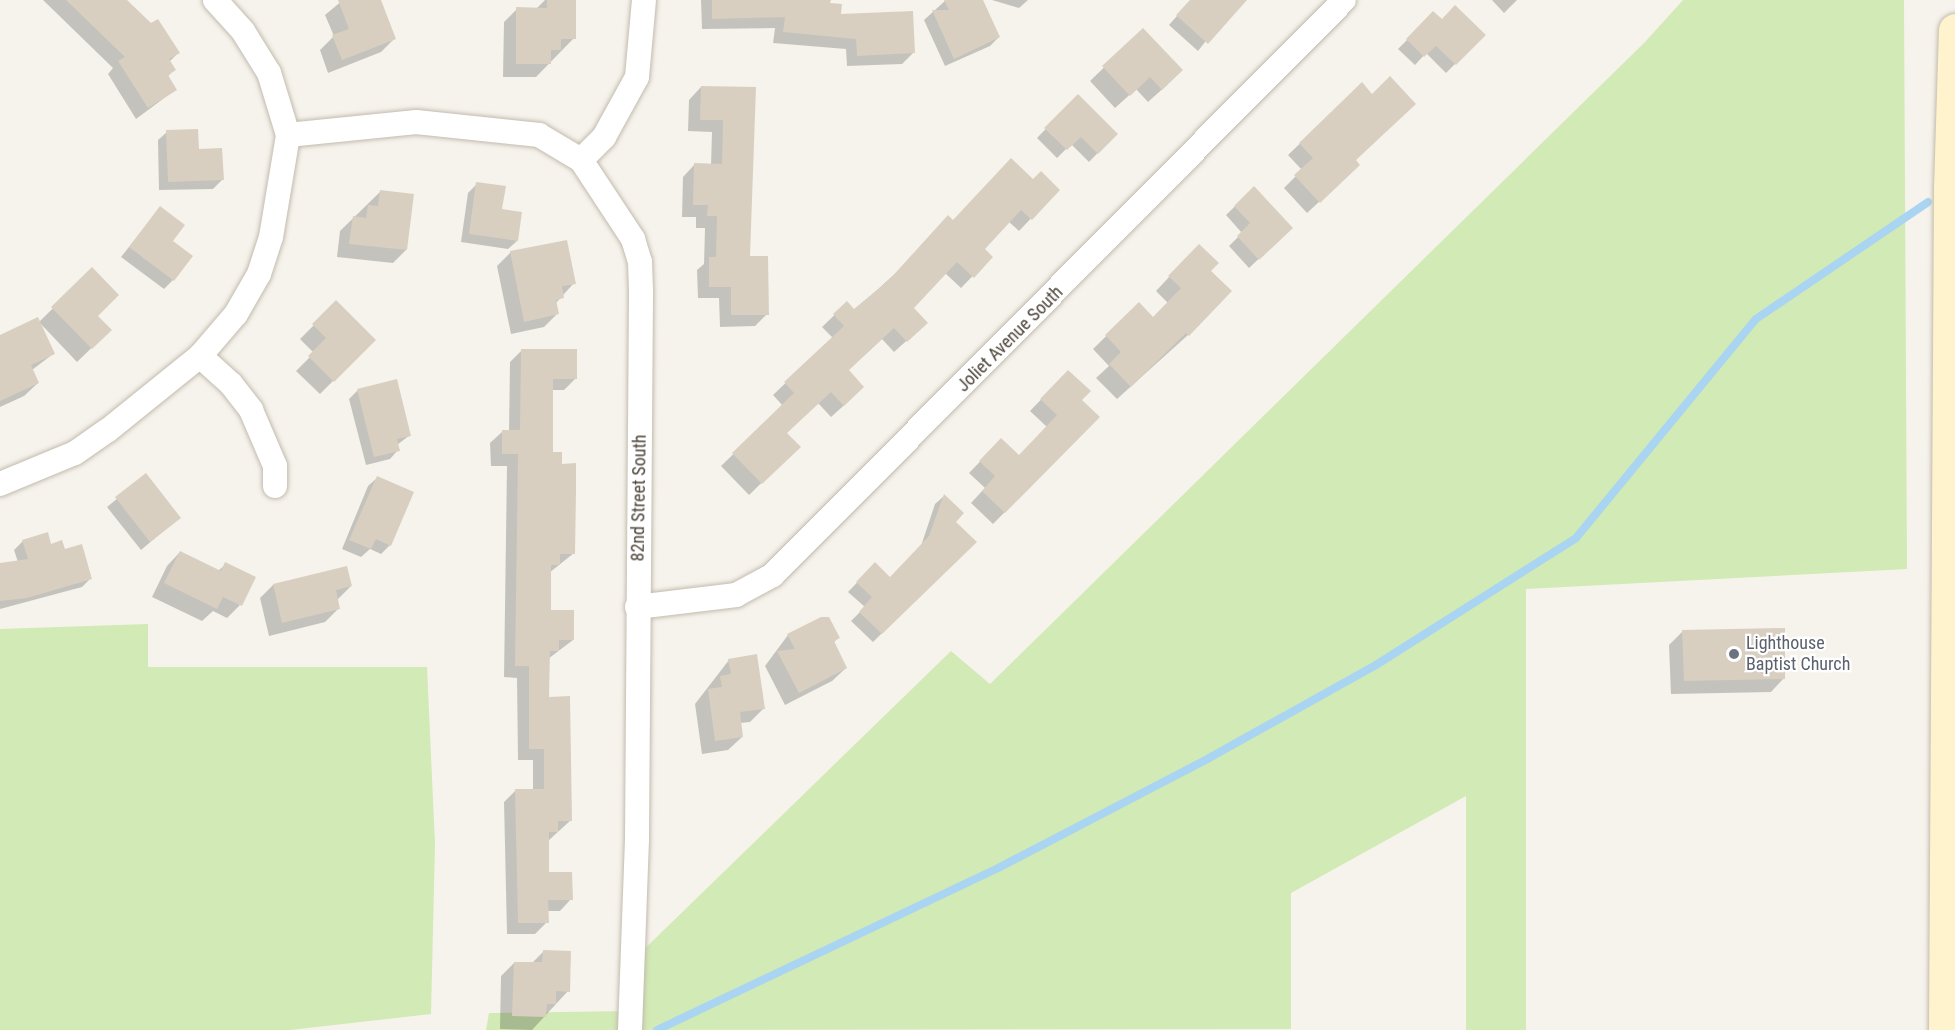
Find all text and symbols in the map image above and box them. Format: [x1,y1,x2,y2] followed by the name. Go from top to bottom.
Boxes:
[953,282,1067,396] street label: Joliet Avenue South
[627,434,651,562] street label: 82nd Street South
[1746,633,1850,676] place label: Lighthouse Baptist Church
[1727,647,1741,661] marker: Lighthouse Baptist Church

